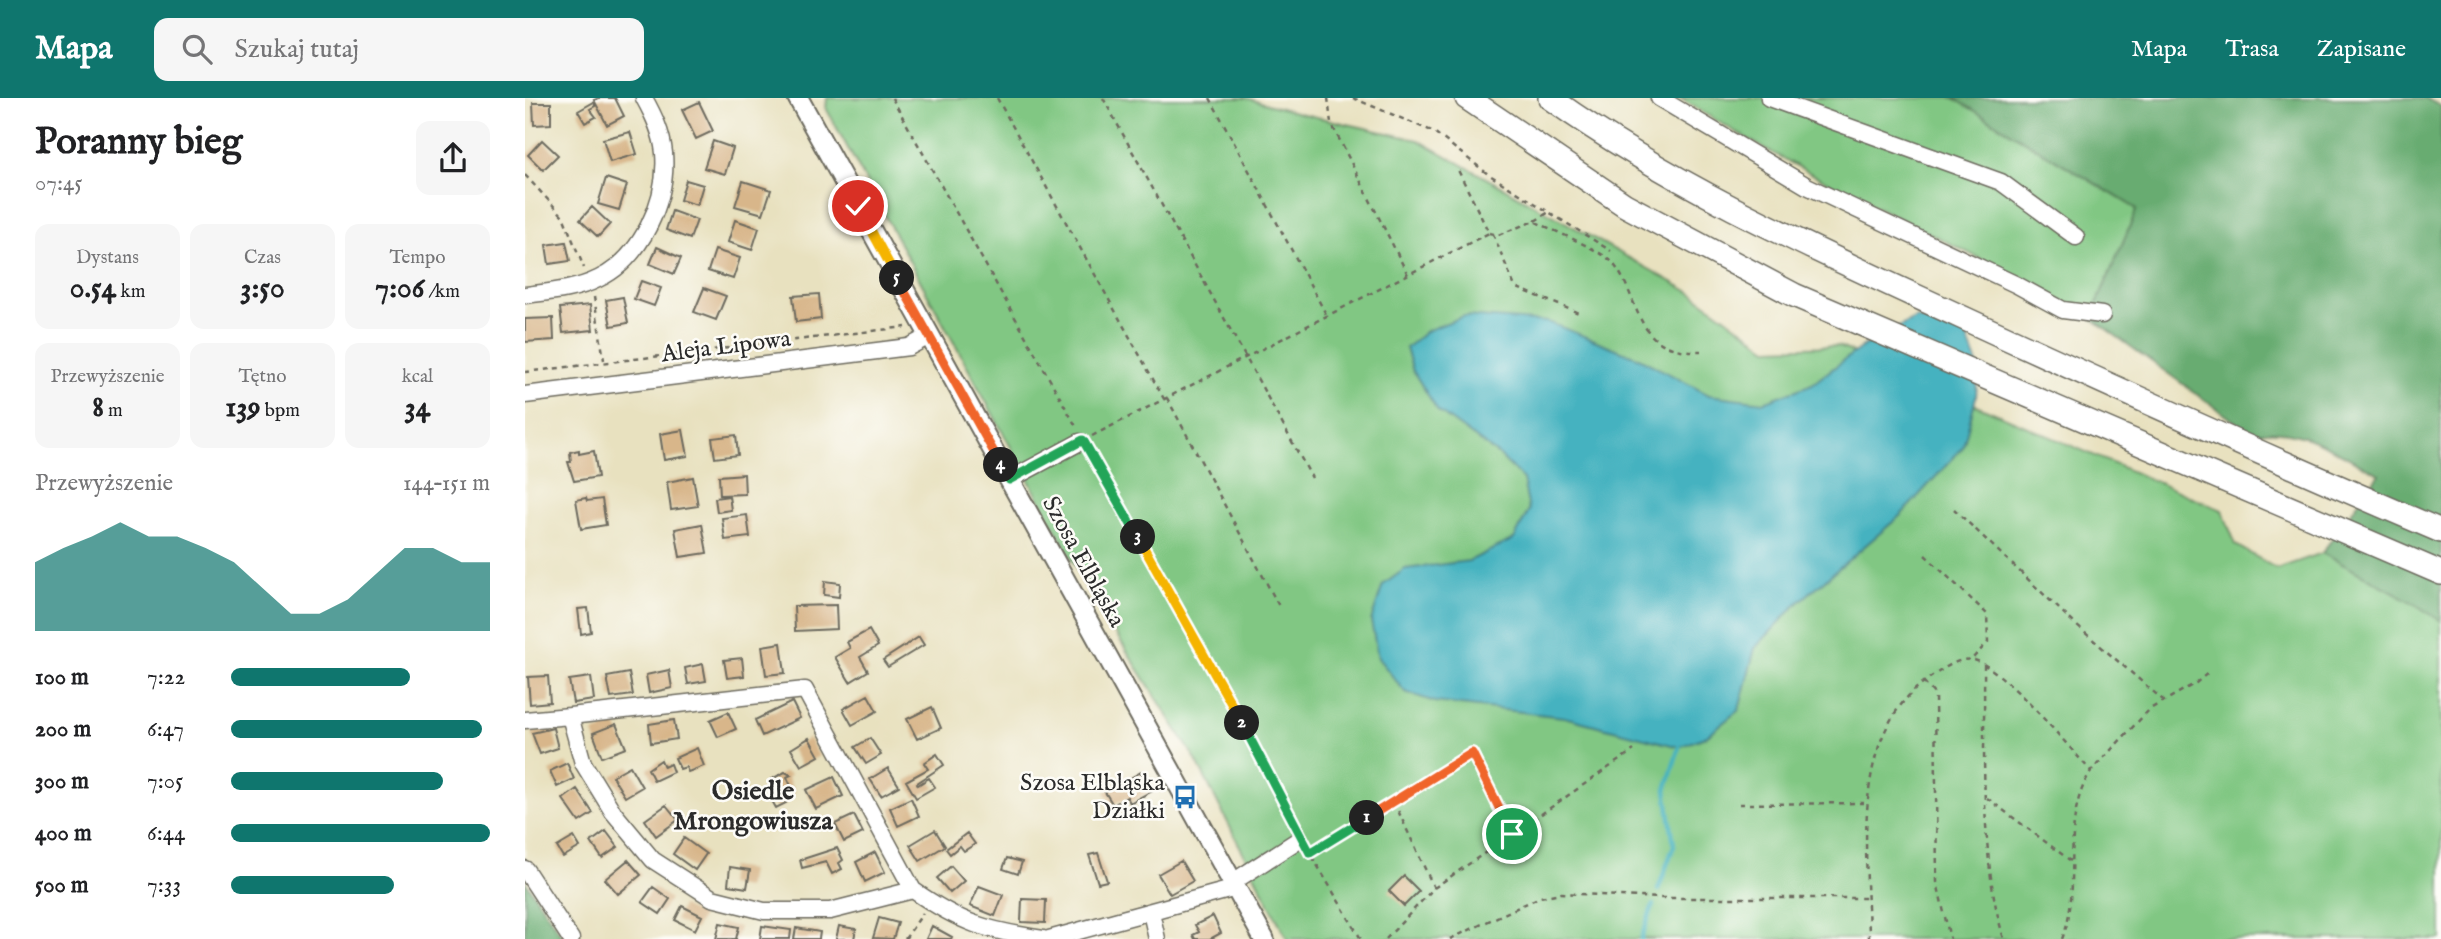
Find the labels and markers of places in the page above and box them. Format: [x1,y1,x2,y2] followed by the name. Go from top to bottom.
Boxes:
[828,176,888,236] pin
[879,260,915,296] pin: 5
[983,448,1019,482] pin: 4
[1121,520,1155,555] pin: 3
[1225,706,1259,740] pin: 2
[1020,768,1166,827] place label: Szosa Elbląska Działki
[1171,783,1199,811] bus stop icon: Szosa Elbląska Działki
[1349,800,1385,836] pin: 1
[1482,804,1542,864] pin

